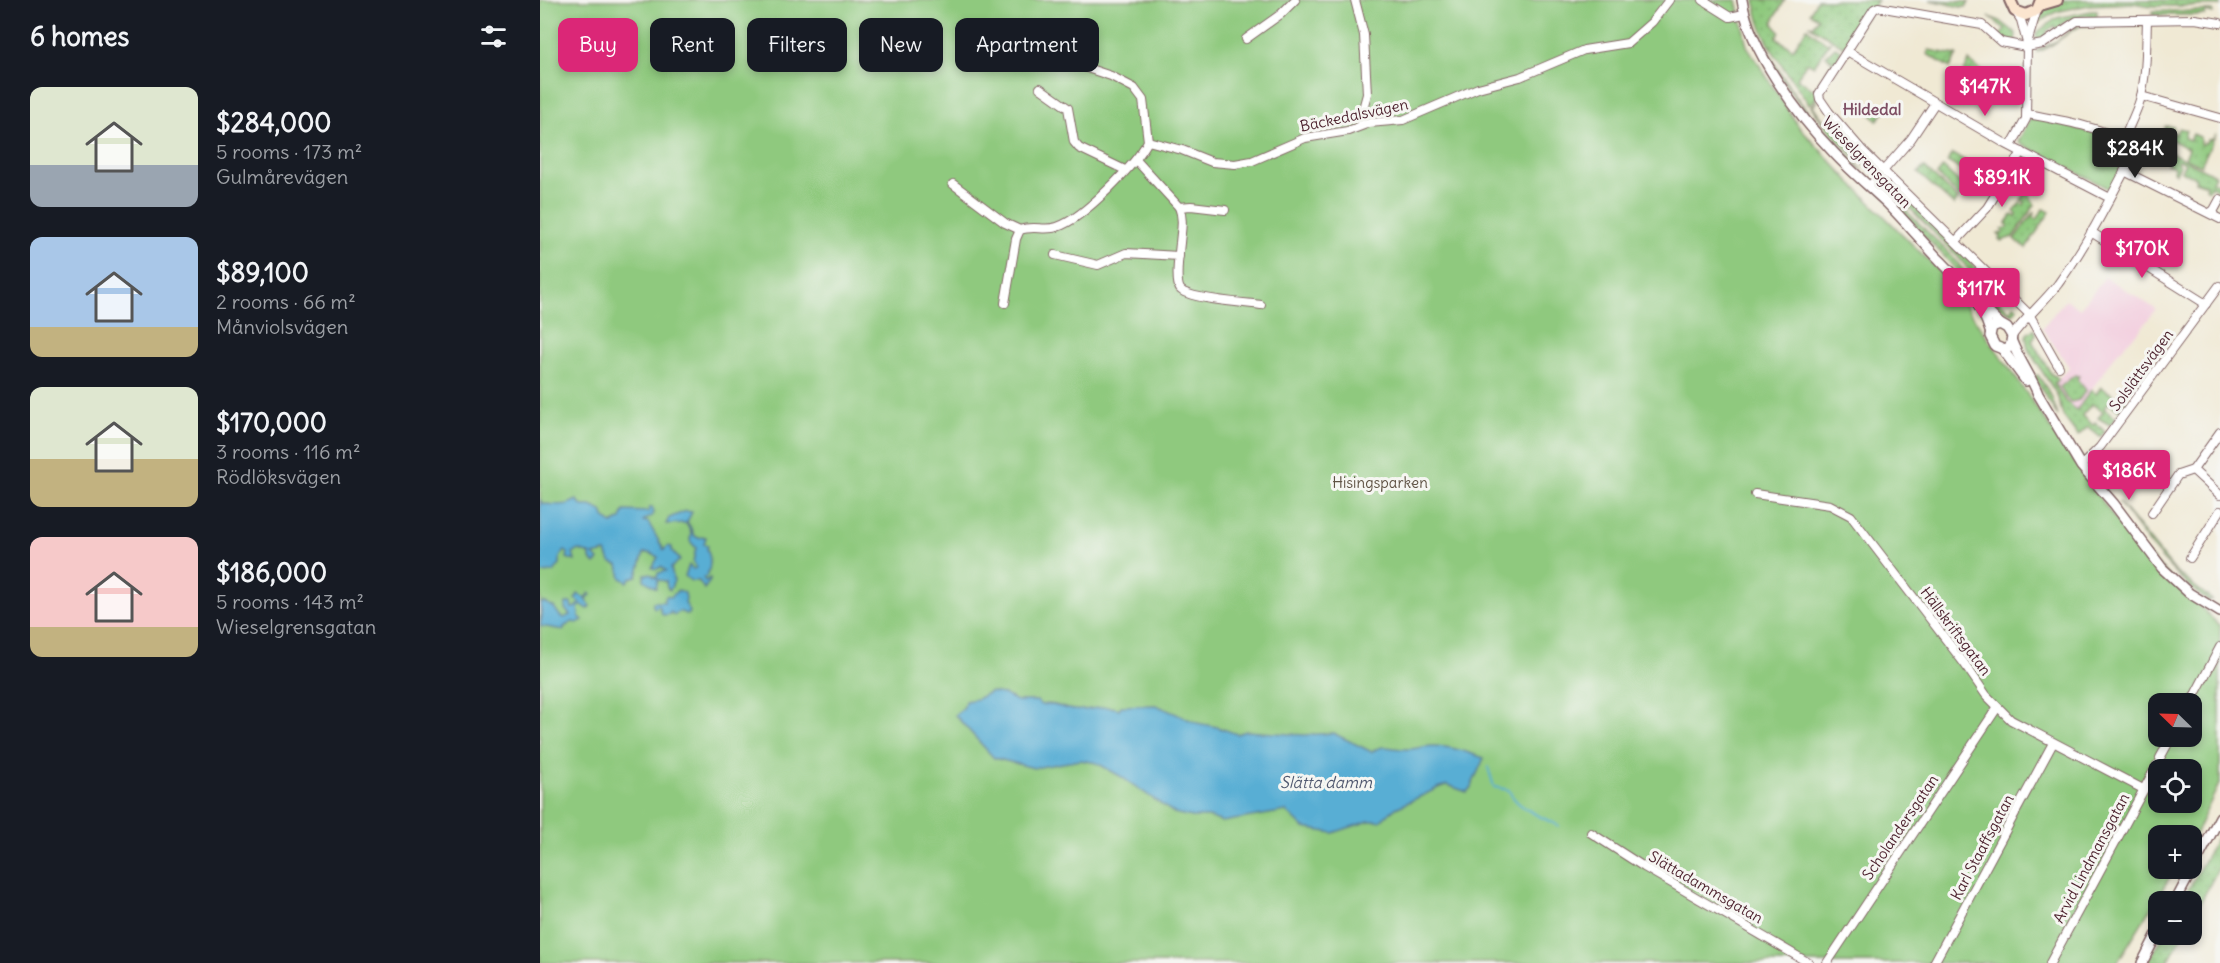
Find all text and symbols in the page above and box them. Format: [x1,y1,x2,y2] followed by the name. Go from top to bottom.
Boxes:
[558,18,638,72] chip: Buy
[650,18,735,72] chip: Rent
[747,18,847,72] chip: Filters
[859,18,943,72] chip: New
[955,18,1099,72] chip: Apartment
[30,20,129,53] text: 6 homes
[477,20,510,53] icon: filters
[1943,66,2027,117] pin: $147K
[1959,73,2011,98] text: $147K
[1298,94,1410,136] street label: Bäckedalsvägen
[1843,99,1901,119] district label: Hildedal
[216,106,331,139] text: $284,000
[78,111,150,183] icon: home
[1818,112,1916,212] street label: Wieselgrensgatan
[2093,128,2177,179] pin: $284K
[2106,135,2164,160] text: $284K
[216,139,362,164] text: 5 rooms · 173 m²
[1953,157,2051,208] pin: $89.1K
[216,164,348,189] text: Gulmårevägen
[1973,164,2031,189] text: $89.1K
[2100,228,2184,279] pin: $170K
[2115,235,2169,260] text: $170K
[216,256,309,289] text: $89,100
[78,261,150,333] icon: home
[1939,268,2023,319] pin: $117K
[1957,275,2005,300] text: $117K
[216,289,356,314] text: 2 rooms · 66 m²
[216,314,348,339] text: Månviolsvägen
[2105,325,2177,415] street label: Solslättsvägen
[216,406,327,439] text: $170,000
[78,411,150,483] icon: home
[216,439,360,464] text: 3 rooms · 116 m²
[2087,450,2171,501] pin: $186K
[2102,457,2156,482] text: $186K
[216,464,341,489] text: Rödlöksvägen
[1332,473,1428,492] park label: Hisingsparken
[216,556,327,589] text: $186,000
[78,561,150,633] icon: home
[1917,583,1996,679] street label: Hällskriftsgatan
[216,589,364,614] text: 5 rooms · 143 m²
[216,614,376,639] text: Wieselgrensgatan
[2148,693,2202,747] north arrow
[2148,693,2202,945] map controls
[2148,759,2202,813] button: locate
[1858,771,1942,883] street label: Scholandersgatan
[1280,772,1373,792] water label: Slätta damm
[2049,790,2133,926] street label: Arvid Lindmansgatan
[1946,791,2018,903] street label: Karl Staaffsgatan
[2148,825,2202,879] button: +
[1646,847,1767,928] street label: Slättadammsgatan
[2148,891,2202,945] button: −

